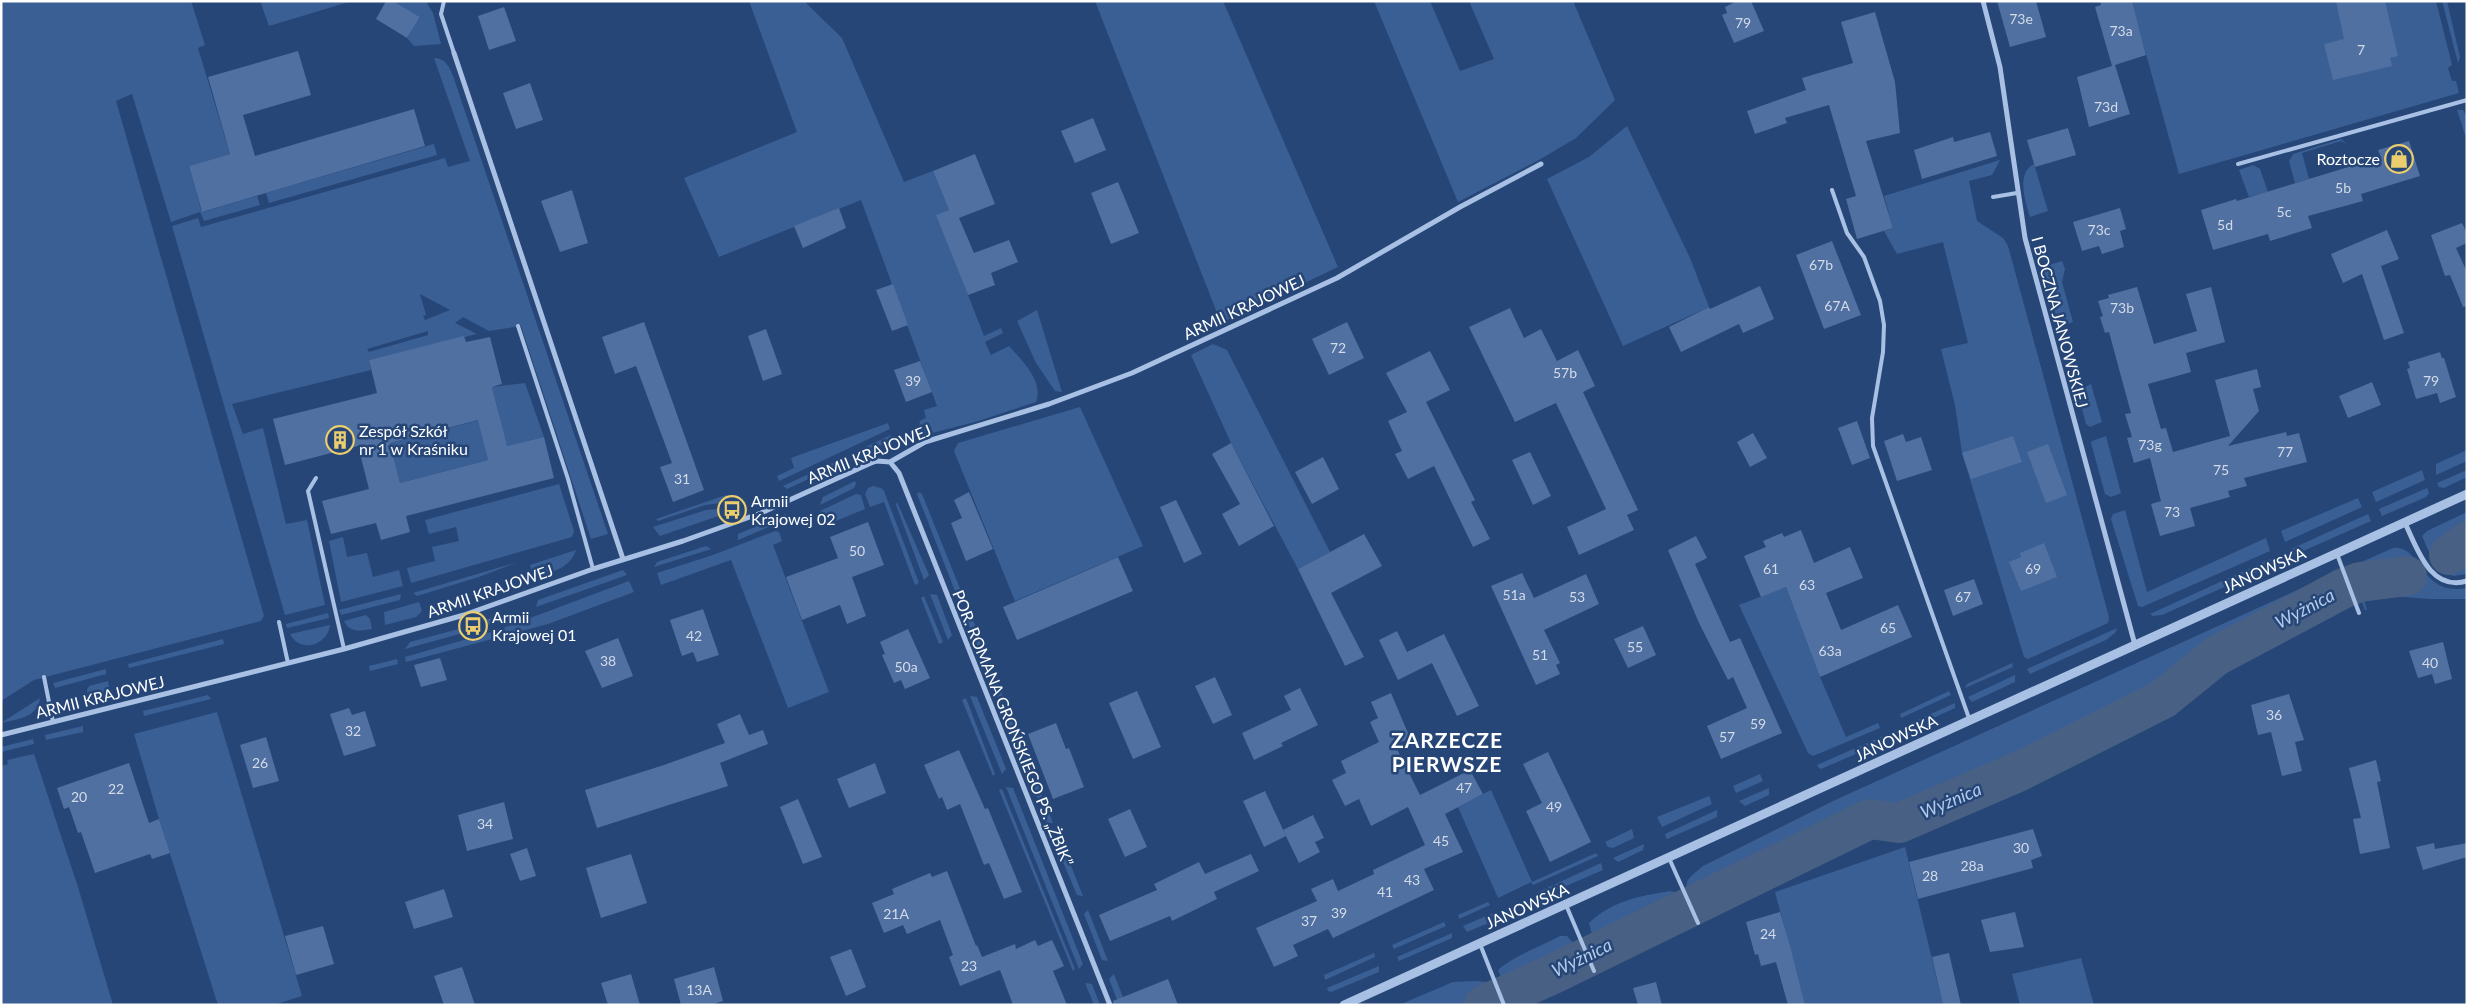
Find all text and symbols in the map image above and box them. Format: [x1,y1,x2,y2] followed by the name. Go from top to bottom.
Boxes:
[2009,10,2033,27] house number: 73e
[1735,14,1751,31] house number: 79
[2109,22,2133,39] house number: 73a
[2357,41,2365,58] house number: 7
[2094,98,2118,115] house number: 73d
[2384,144,2414,174] shop icon: Roztocze
[2316,149,2380,168] place label: Roztocze
[2335,179,2351,196] house number: 5b
[2277,203,2292,220] house number: 5c
[2217,216,2233,233] house number: 5d
[2088,221,2111,238] house number: 73c
[2028,234,2093,410] street label: I BOCZNA JANOWSKIEJ
[1809,256,1833,273] house number: 67b
[1180,270,1308,343] street label: ARMII KRAJOWEJ
[1824,297,1850,314] house number: 67A
[2110,299,2134,316] house number: 73b
[1330,339,1346,356] house number: 72
[1553,364,1577,381] house number: 57b
[905,372,921,389] house number: 39
[2423,372,2439,389] house number: 79
[804,420,934,487] street label: ARMII KRAJOWEJ
[359,421,468,458] place label: Zespół Szkół nr 1 w Kraśniku
[325,425,355,455] building icon: Zespół Szkół nr 1 w Kraśniku
[2138,436,2162,453] house number: 73g
[2277,443,2293,460] house number: 77
[2213,461,2229,478] house number: 75
[674,470,690,487] house number: 31
[751,491,835,528] place label: Armii Krajowej 02
[717,495,747,525] bus stop icon: Armii Krajowej 02
[2164,503,2180,520] house number: 73
[849,542,865,559] house number: 50
[2219,543,2308,596] street label: JANOWSKA
[424,560,555,621] street label: ARMII KRAJOWEJ
[1763,560,1779,577] house number: 61
[2025,560,2041,577] house number: 69
[1799,576,1815,593] house number: 63
[2271,583,2338,633] water label: Wyżnica
[1502,586,1526,603] house number: 51a
[949,587,1078,869] street label: POR. ROMANA GROŃSKIEGO PS. „ŻBIK”
[1569,588,1585,605] house number: 53
[1955,588,1971,605] house number: 67
[492,607,576,644] place label: Armii Krajowej 01
[458,611,488,641] bus stop icon: Armii Krajowej 01
[1880,619,1896,636] house number: 65
[686,627,702,644] house number: 42
[1627,638,1643,655] house number: 55
[1818,642,1842,659] house number: 63a
[1532,646,1548,663] house number: 51
[600,652,616,669] house number: 38
[2422,654,2438,671] house number: 40
[894,658,918,675] house number: 50a
[33,671,166,722] street label: ARMII KRAJOWEJ
[2266,706,2282,723] house number: 36
[1851,710,1940,765] street label: JANOWSKA
[1750,715,1766,732] house number: 59
[345,722,361,739] house number: 32
[1391,727,1503,776] district label: ZARZECZE PIERWSZE
[1719,728,1735,745] house number: 57
[252,754,268,771] house number: 26
[1917,777,1984,823] water label: Wyżnica
[1456,779,1472,796] house number: 47
[108,780,124,797] house number: 22
[71,788,87,805] house number: 20
[1546,798,1562,815] house number: 49
[477,815,493,832] house number: 34
[1433,832,1449,849] house number: 45
[2013,839,2029,856] house number: 30
[1960,857,1984,874] house number: 28a
[1922,867,1938,884] house number: 28
[1404,871,1420,888] house number: 43
[1482,879,1571,932] street label: JANOWSKA
[1377,883,1393,900] house number: 41
[1331,904,1347,921] house number: 39
[883,905,909,922] house number: 21A
[1301,912,1317,929] house number: 37
[1760,925,1776,942] house number: 24
[1548,933,1615,981] water label: Wyżnica
[961,957,977,974] house number: 23
[686,981,712,998] house number: 13A

